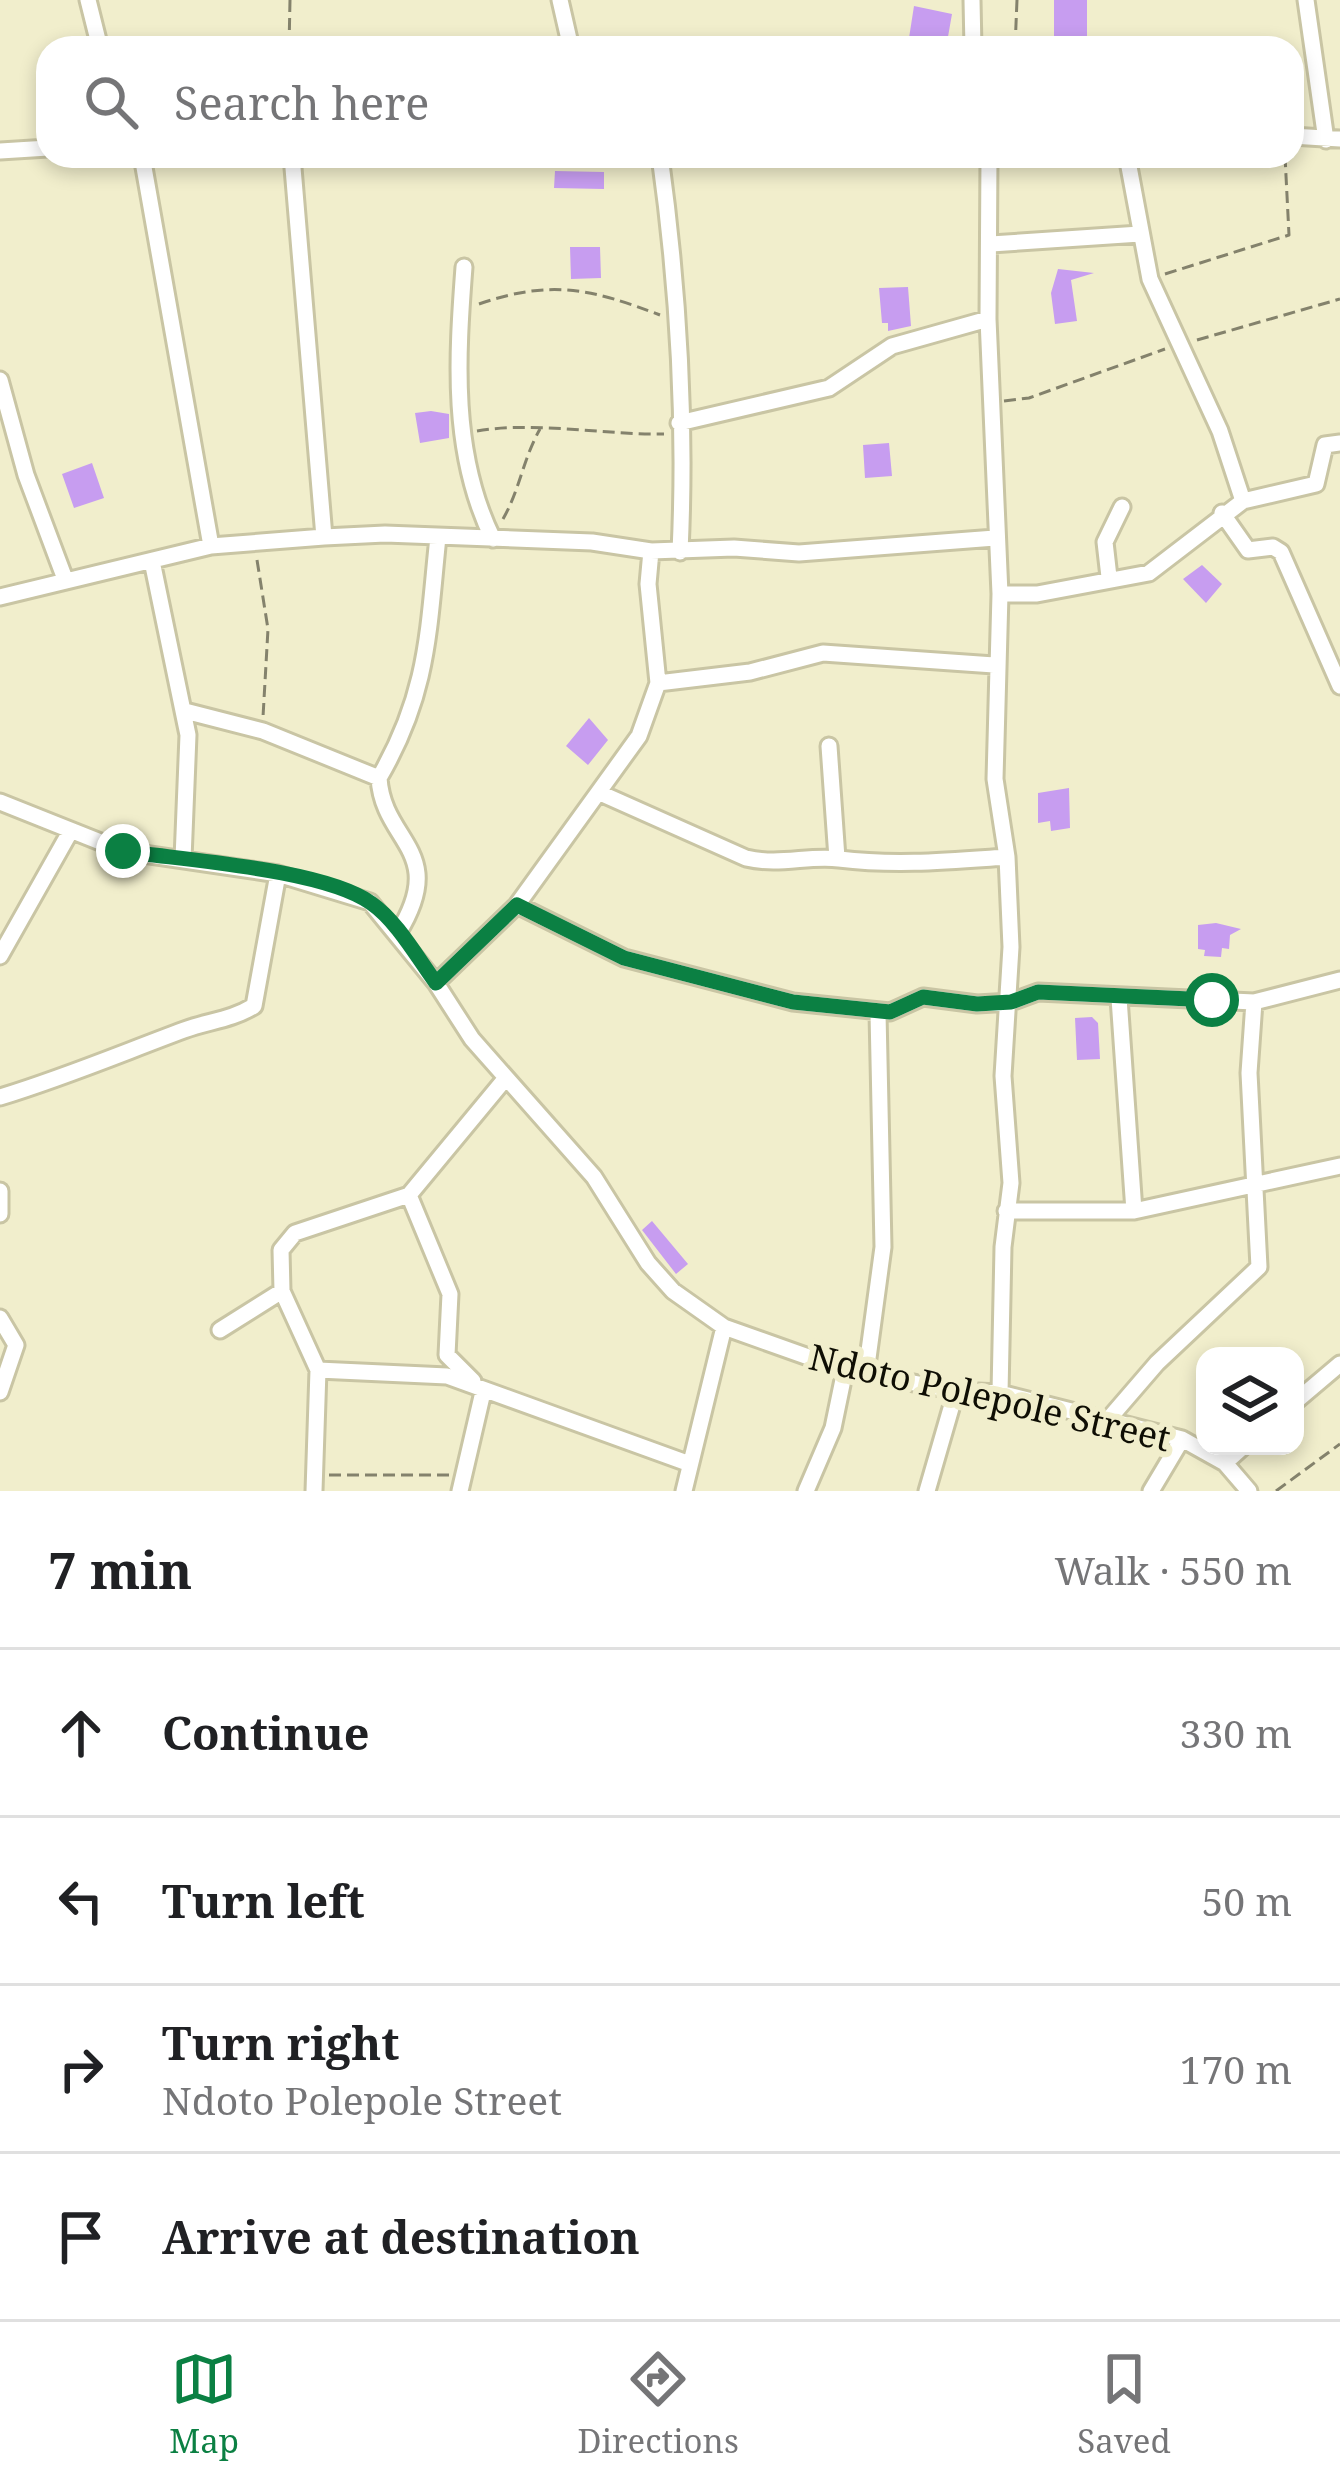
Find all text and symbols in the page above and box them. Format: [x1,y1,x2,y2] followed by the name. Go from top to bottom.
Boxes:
[36,36,1304,168] search box
[78,69,144,135] icon: search
[174,72,429,133] text: Search here
[96,824,150,878] route end
[1185,973,1239,1027] route start
[805,1332,1175,1462] street label: Ndoto Polepole Street
[1196,1347,1304,1455] map controls
[1196,1347,1304,1455] button: layers
[48,1534,192,1604] text: 7 min
[1055,1543,1292,1596] text: Walk · 550 m
[48,1700,114,1766] icon: ahead
[162,1702,370,1763] text: Continue
[1180,1706,1292,1759] text: 330 m
[48,1868,114,1934] icon: left
[162,1870,365,1931] text: Turn left
[1201,1874,1292,1927] text: 50 m
[162,2012,399,2073] text: Turn right
[48,2036,114,2102] icon: right
[1180,2042,1292,2095] text: 170 m
[162,2073,562,2126] text: Ndoto Polepole Street
[48,2204,114,2270] icon: arrive
[162,2206,640,2267] text: Arrive at destination
[169,2346,239,2463] tab: Map
[577,2346,739,2463] tab: Directions
[1077,2346,1171,2463] tab: Saved

